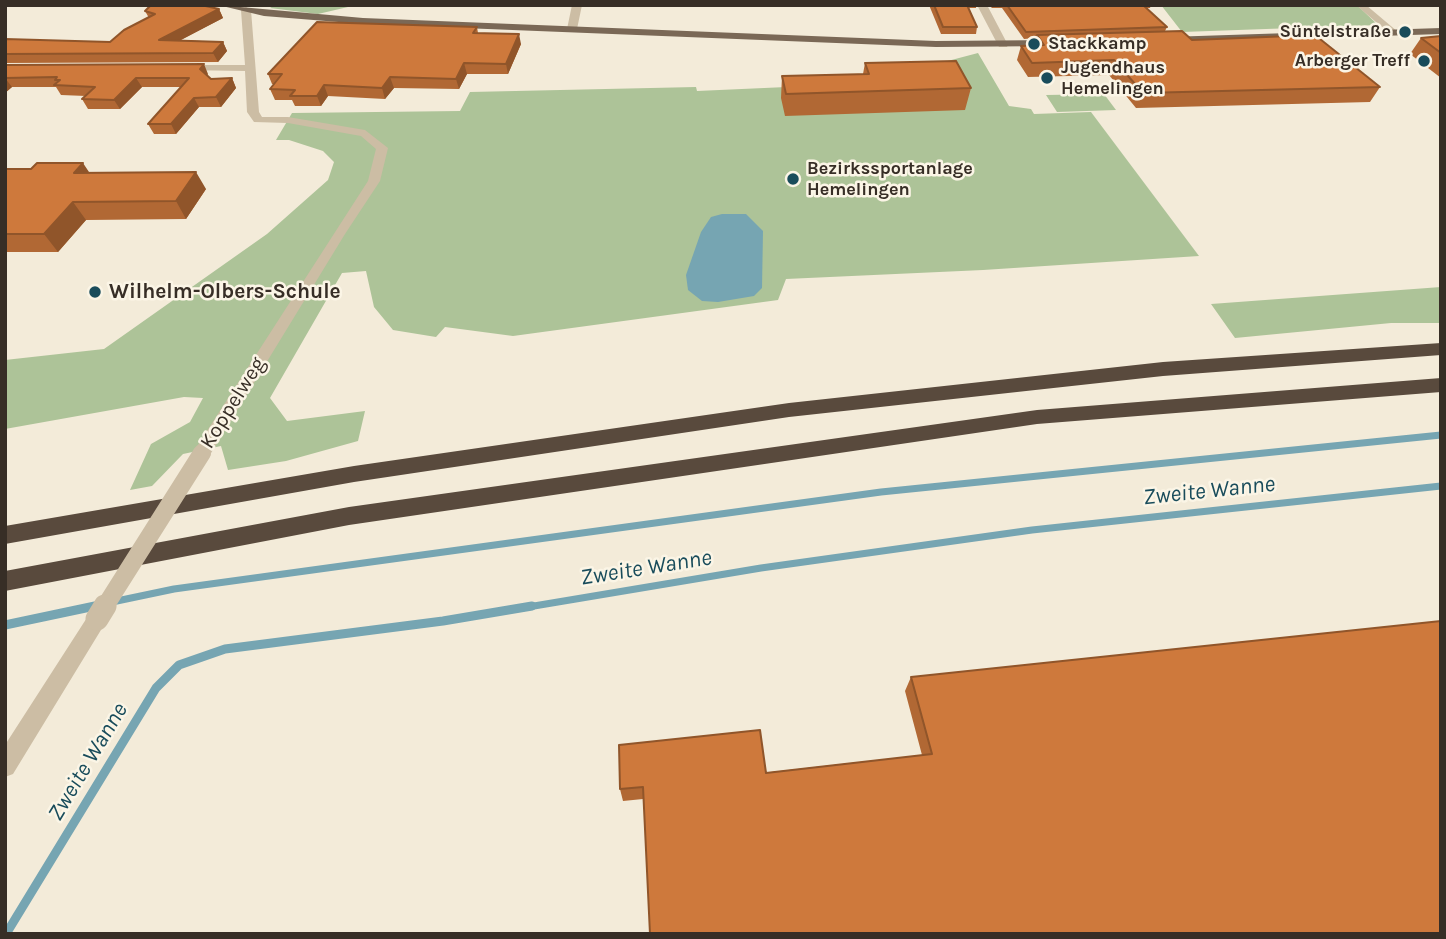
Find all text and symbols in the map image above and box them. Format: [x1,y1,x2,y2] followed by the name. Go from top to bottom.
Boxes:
[1279,21,1391,43] place label: Süntelstraße
[1397,24,1413,40] marker: Süntelstraße
[1048,33,1147,55] place label: Stackkamp
[1026,36,1042,52] marker: Stackkamp
[1295,50,1410,72] place label: Arberger Treff
[1416,53,1432,69] marker: Arberger Treff
[1061,57,1165,100] place label: Jugendhaus Hemelingen
[1039,70,1055,86] marker: Jugendhaus Hemelingen
[807,158,973,200] place label: Bezirkssportanlage Hemelingen
[785,171,801,187] marker: Bezirkssportanlage Hemelingen
[109,279,341,305] place label: Wilhelm-Olbers-Schule
[87,284,103,300] marker: Wilhelm-Olbers-Schule
[195,353,271,453] street label: Koppelweg
[1142,470,1276,512] water label: Zweite Wanne
[578,544,714,592] water label: Zweite Wanne
[42,698,134,826] water label: Zweite Wanne

